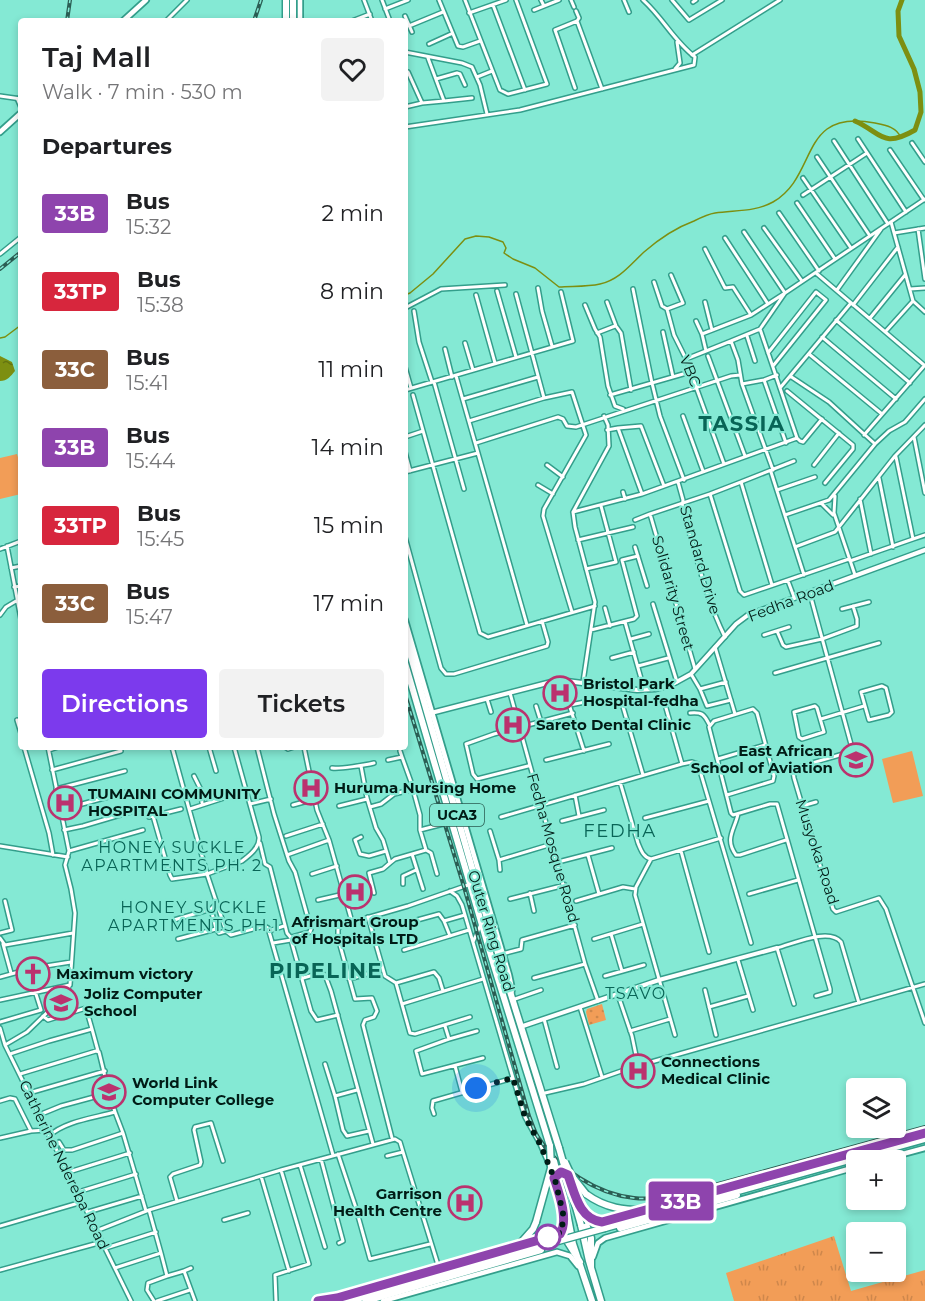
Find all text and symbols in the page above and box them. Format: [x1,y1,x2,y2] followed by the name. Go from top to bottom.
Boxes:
[321,38,384,101] button: heart
[42,40,151,74] text: Taj Mall
[42,80,243,104] text: Walk · 7 min · 530 m
[42,133,172,160] text: Departures
[126,188,170,215] text: Bus
[322,200,384,227] text: 2 min
[55,201,95,226] text: 33B
[126,215,171,239] text: 15:32
[137,266,181,293] text: Bus
[320,278,384,305] text: 8 min
[54,279,107,304] text: 33TP
[137,293,184,317] text: 15:38
[126,344,170,371] text: Bus
[676,352,705,390] street label: VBC
[318,356,384,383] text: 11 min
[55,357,95,382] text: 33C
[126,371,169,395] text: 15:41
[698,411,786,436] district label: TASSIA
[126,422,170,449] text: Bus
[312,434,384,461] text: 14 min
[55,435,95,460] text: 33B
[126,449,175,473] text: 15:44
[137,500,181,527] text: Bus
[676,503,725,616] street label: Standard Drive
[314,512,384,539] text: 15 min
[54,513,107,538] text: 33TP
[137,527,184,551] text: 15:45
[648,533,699,652] street label: Solidarity Street
[745,575,837,626] street label: Fedha Road
[126,578,170,605] text: Bus
[313,590,384,617] text: 17 min
[55,591,95,616] text: 33C
[126,605,173,629] text: 15:47
[42,669,207,738] button: Directions
[219,669,384,738] button: Tickets
[583,674,699,710] place label: Bristol Park Hospital-fedha
[542,675,578,711] hospital icon: Bristol Park Hospital-fedha
[495,707,531,743] hospital icon: Sareto Dental Clinic
[536,715,691,734] place label: Sareto Dental Clinic
[691,741,833,777] place label: East African School of Aviation
[838,742,874,778] school or university icon: East African School of Aviation
[293,770,329,806] hospital icon: Huruma Nursing Home
[523,771,584,925] street label: Fedha Mosque Road
[334,778,516,797] place label: Huruma Nursing Home
[88,784,262,820] place label: TUMAINI COMMUNITY HOSPITAL
[47,785,83,821] hospital icon: TUMAINI COMMUNITY HOSPITAL
[791,797,843,907] street label: Musyoka Road
[430,804,484,826] road number: UCA3
[583,820,657,842] district label: FEDHA
[81,838,263,875] district label: HONEY SUCKLE APARTMENTS PH. 2
[464,868,519,994] street label: Outer Ring Road
[337,874,373,910] hospital icon: Afrismart Group of Hospitals LTD
[108,898,280,935] district label: HONEY SUCKLE APARTMENTS PH.1
[290,912,419,948] place label: Afrismart Group of Hospitals LTD
[15,956,51,992] church icon: Maximum victory
[269,958,383,983] district label: PIPELINE
[56,964,194,983] place label: Maximum victory
[83,984,203,1020] place label: Joliz Computer School
[605,984,667,1003] district label: TSAVO
[43,985,79,1021] school or university icon: Joliz Computer School
[661,1052,770,1088] place label: Connections Medical Clinic
[620,1053,656,1089] hospital icon: Connections Medical Clinic
[132,1073,274,1109] place label: World Link Computer College
[461,1073,491,1103] your location
[91,1074,127,1110] school or university icon: World Link Computer College
[15,1077,114,1253] street label: Catherine Ndereba Road
[846,1078,906,1282] map controls
[846,1078,906,1138] button: layers
[846,1150,906,1210] button: +
[646,1182,716,1220] line badge: 33B
[333,1184,442,1220] place label: Garrison Health Centre
[447,1185,483,1221] hospital icon: Garrison Health Centre
[661,1189,701,1214] text: 33B
[846,1222,906,1282] button: −
[535,1224,561,1250] unlabelled marker

